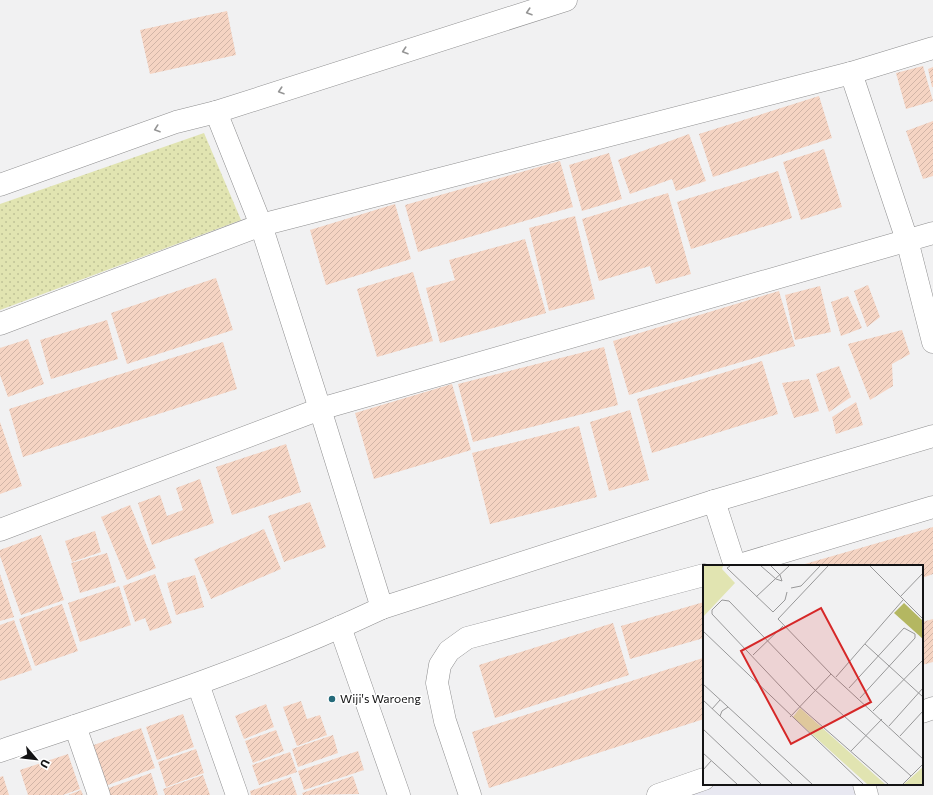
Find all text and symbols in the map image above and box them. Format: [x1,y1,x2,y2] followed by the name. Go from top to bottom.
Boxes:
[525,7,532,16] one-way arrow
[401,46,408,55] one-way arrow
[278,86,285,95] one-way arrow
[153,124,160,133] one-way arrow
[703,565,923,785] inset map
[340,691,421,705] place label: Wiji's Waroeng
[327,694,337,704] marker: Wiji's Waroeng
[16,739,56,779] north arrow
[38,757,53,771] text: U

